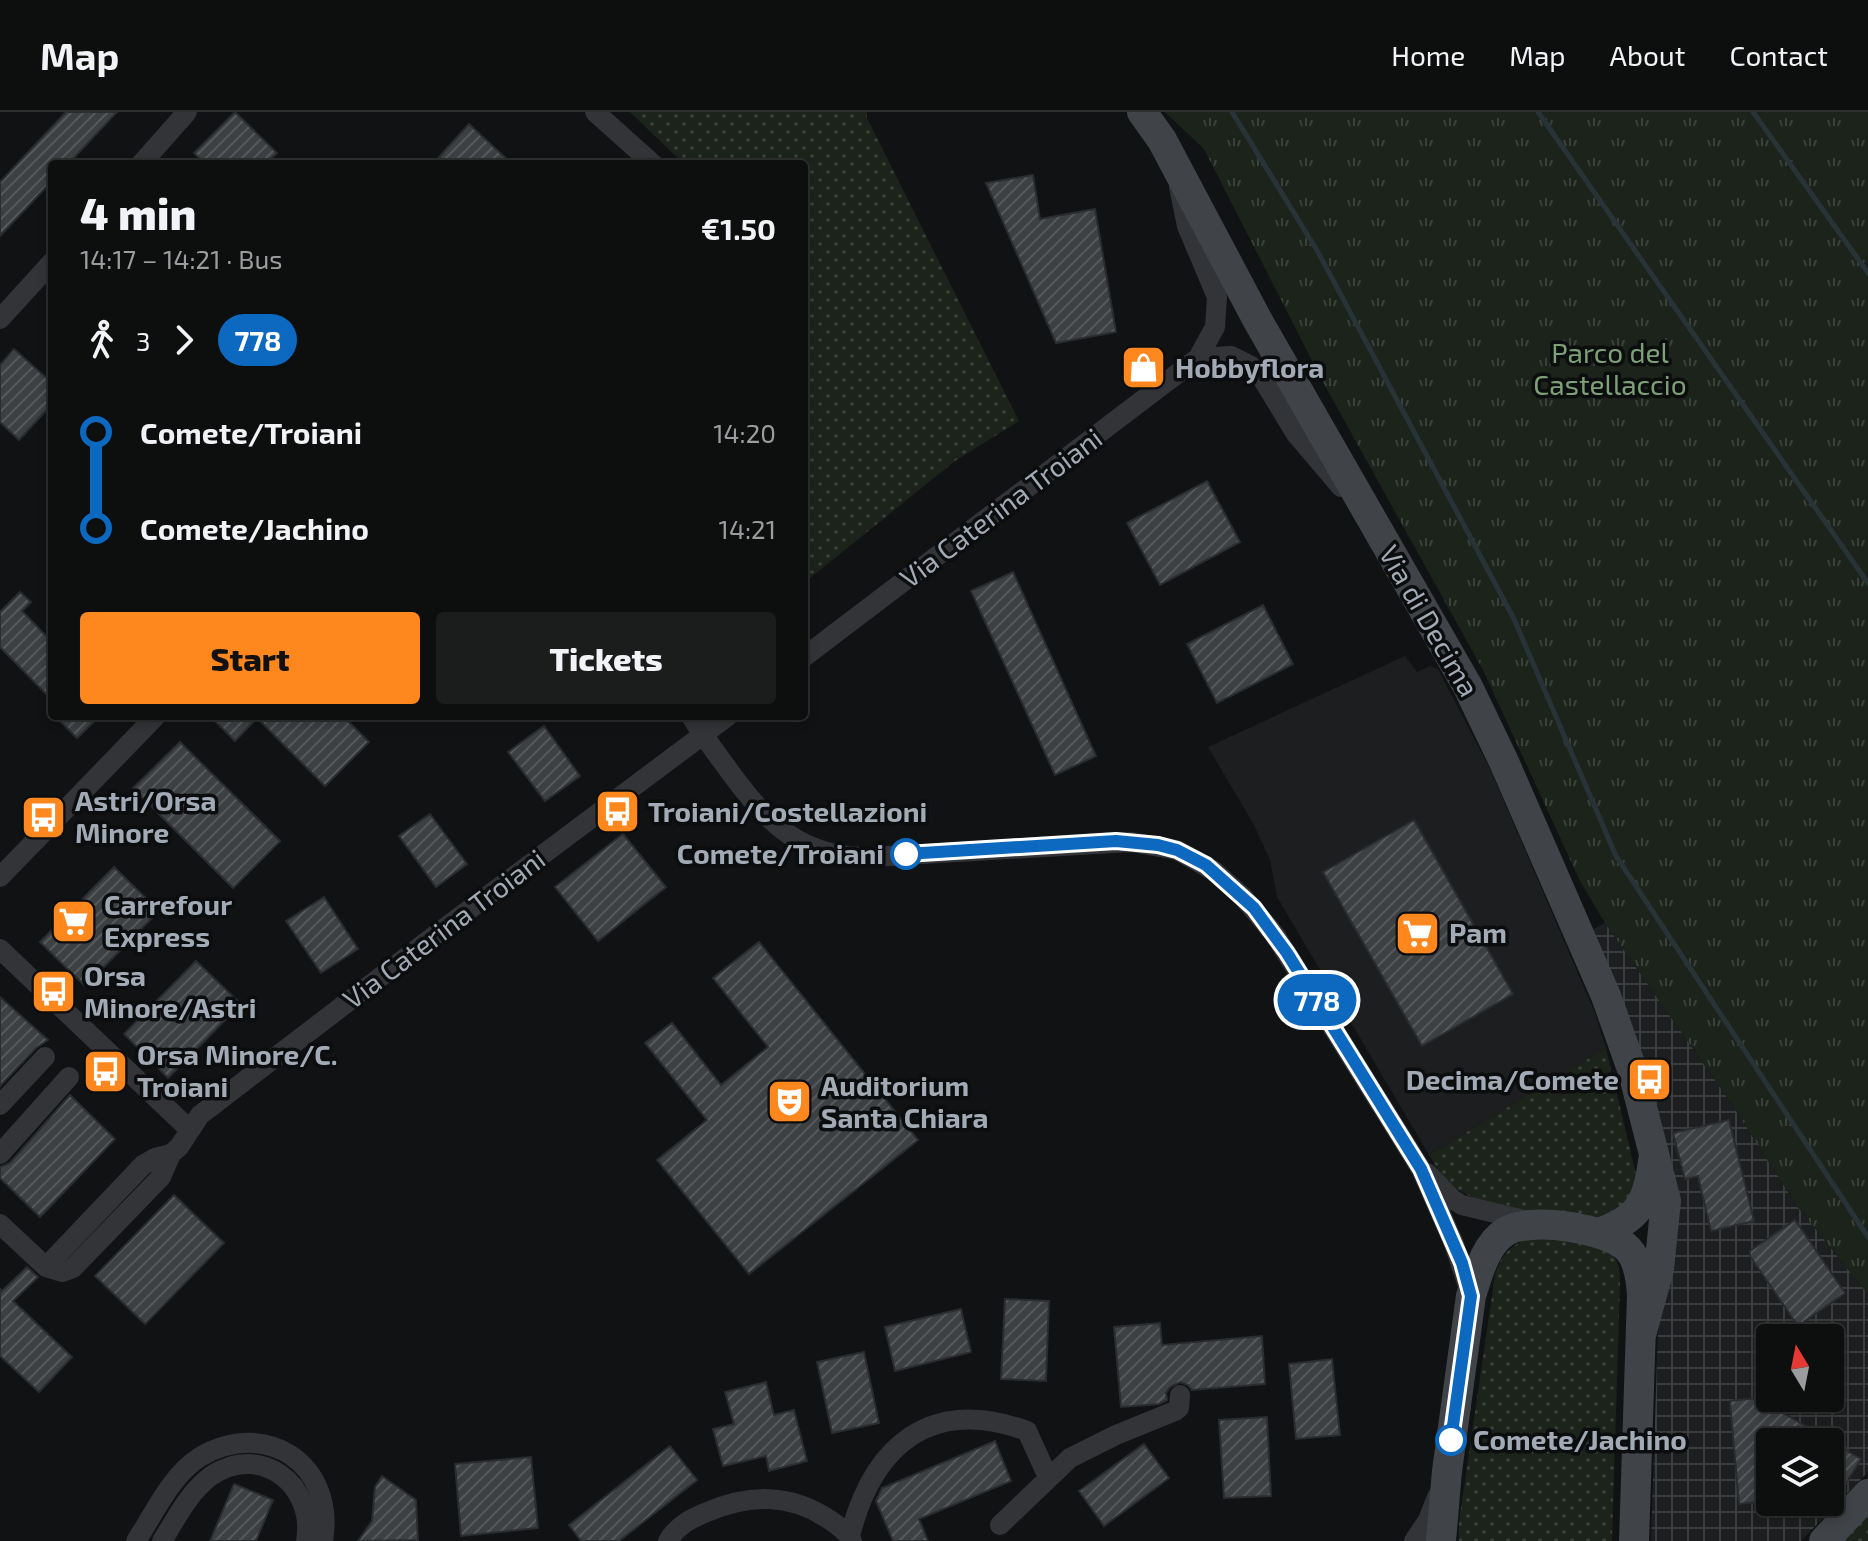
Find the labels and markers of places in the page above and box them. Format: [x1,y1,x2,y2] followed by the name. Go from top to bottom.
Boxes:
[1120,344,1168,392] shop icon: Hobbyflora
[1175,350,1324,384] place label: Hobbyflora
[75,783,216,849] place label: Astri/Orsa Minore
[593,788,641,836] bus stop icon: Troiani/Costellazioni
[20,793,68,841] bus stop icon: Astri/Orsa Minore
[648,794,927,828] place label: Troiani/Costellazioni
[677,836,884,870] place label: Comete/Troiani
[891,839,921,869] marker: Comete/Troiani
[104,887,232,953] place label: Carrefour Express
[49,897,97,945] supermarket icon: Carrefour Express
[1394,909,1442,957] supermarket icon: Pam
[1449,915,1507,949] place label: Pam
[84,958,256,1024] place label: Orsa Minore/Astri
[29,968,77,1016] bus stop icon: Orsa Minore/Astri
[137,1037,338,1103] place label: Orsa Minore/C. Troiani
[82,1047,130,1095] bus stop icon: Orsa Minore/C. Troiani
[1626,1056,1674,1104] bus stop icon: Decima/Comete
[1406,1062,1619,1096] place label: Decima/Comete
[821,1068,989,1134] place label: Auditorium Santa Chiara
[766,1078,814,1126] theatre icon: Auditorium Santa Chiara
[1473,1422,1687,1456] place label: Comete/Jachino
[1436,1425,1466,1455] marker: Comete/Jachino

